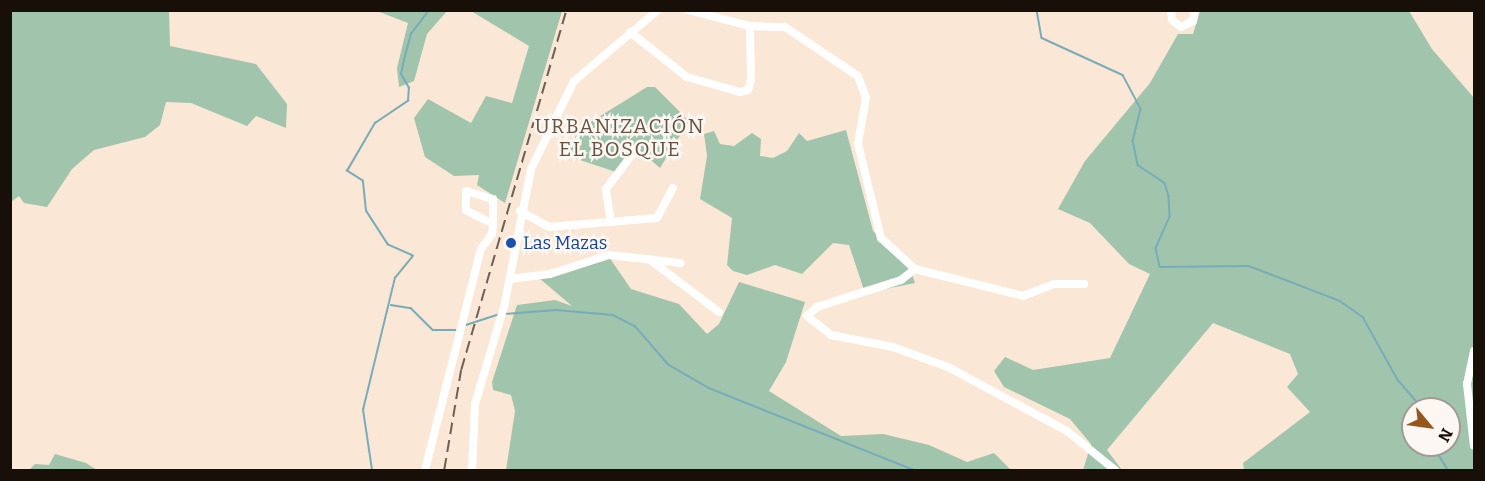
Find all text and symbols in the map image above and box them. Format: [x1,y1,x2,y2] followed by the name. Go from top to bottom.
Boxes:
[535,114,705,161] district label: URBANIZACIÓN EL BOSQUE
[523,232,607,254] place label: Las Mazas
[504,236,518,250] marker: Las Mazas
[1401,397,1461,457] north arrow
[1434,425,1457,445] text: N

